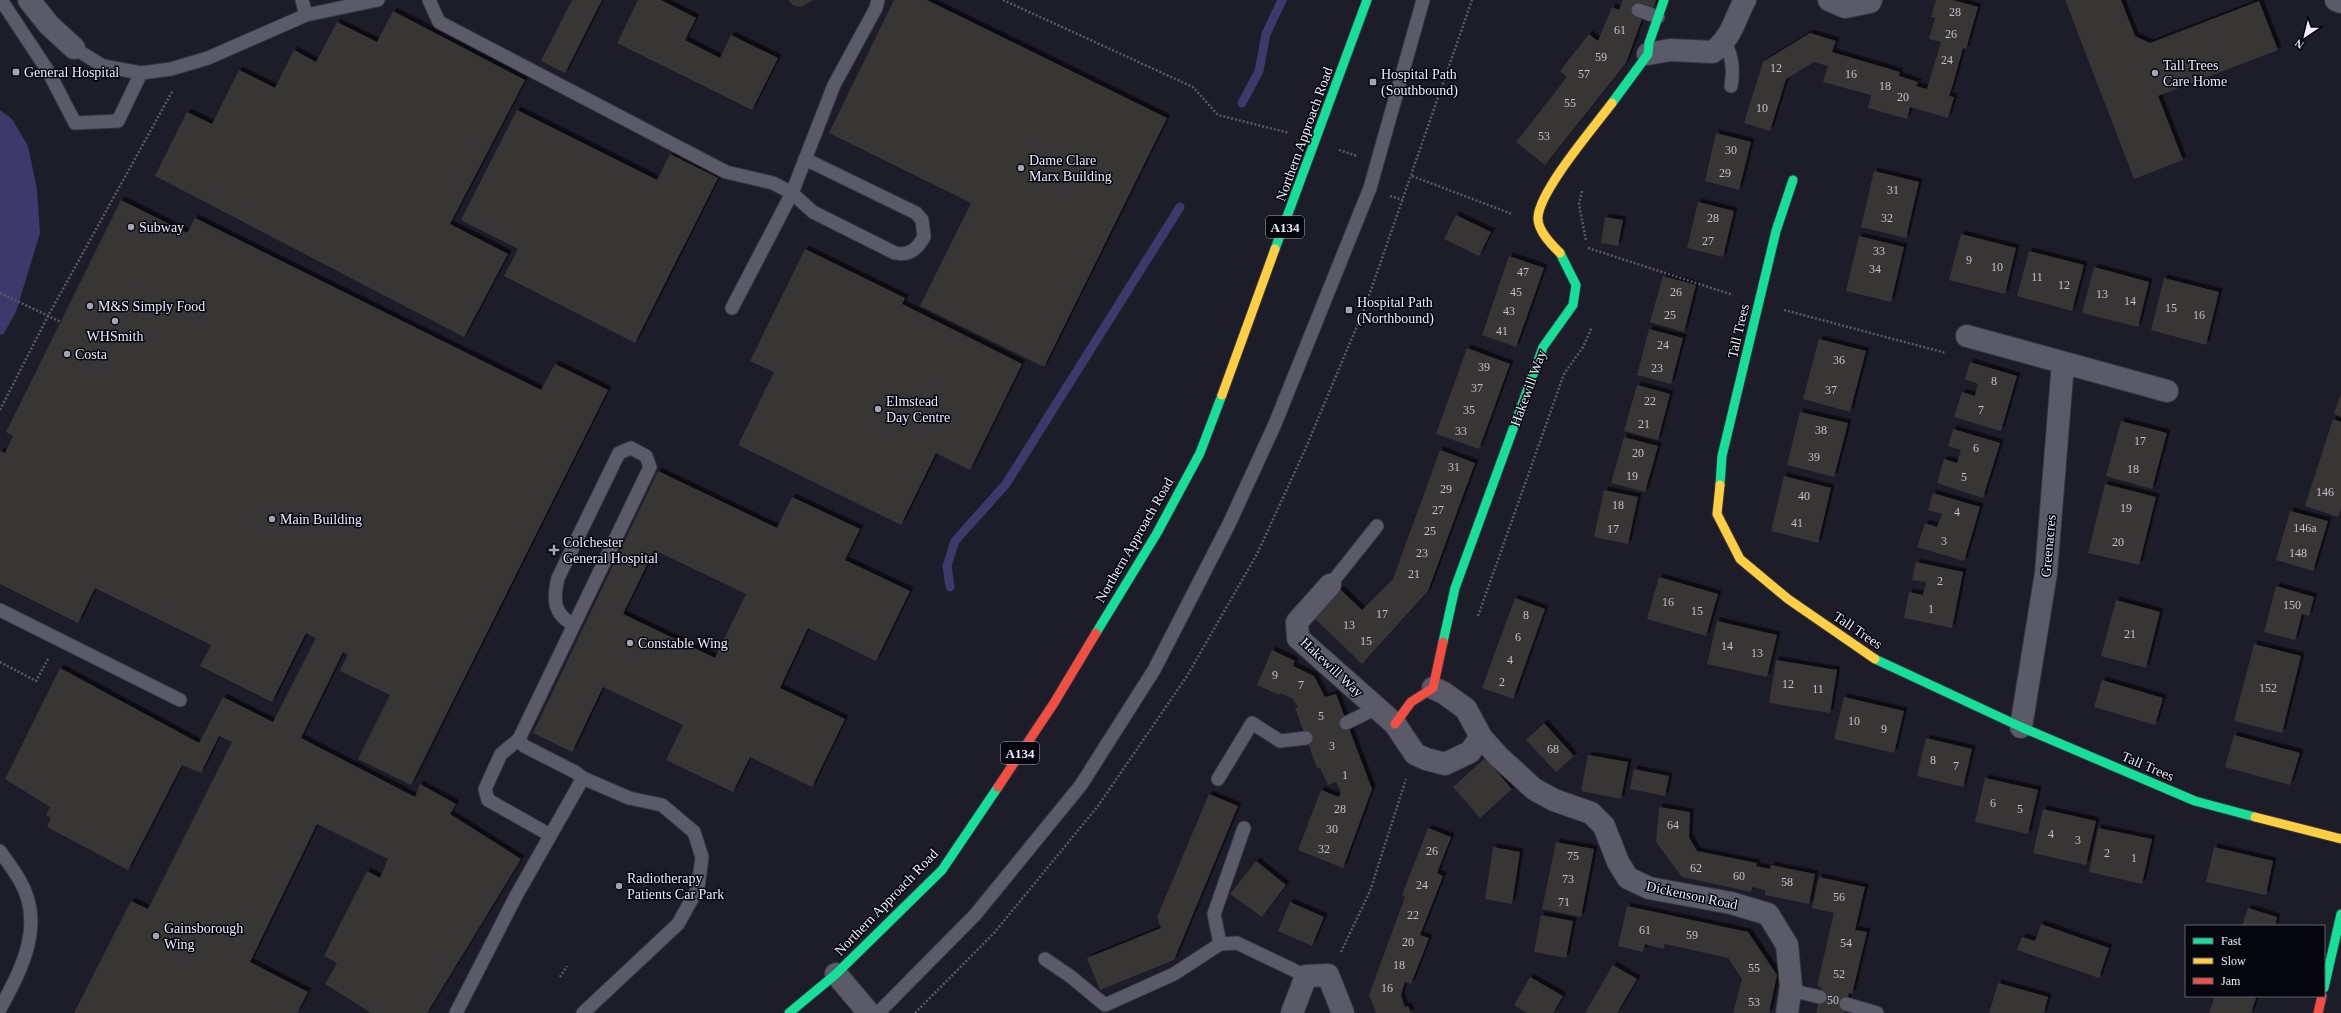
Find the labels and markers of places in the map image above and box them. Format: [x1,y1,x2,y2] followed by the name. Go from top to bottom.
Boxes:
[2163,58,2227,89] place label: Tall Trees Care Home
[24,65,119,80] place label: General Hospital
[11,67,21,77] marker: General Hospital
[1381,67,1458,99] place label: Hospital Path (Southbound)
[2150,68,2160,78] marker: Tall Trees Care Home
[1368,77,1378,87] marker: Hospital Path (Southbound)
[1029,153,1112,184] place label: Dame Clare Marx Building
[1016,163,1026,173] marker: Dame Clare Marx Building
[139,220,184,235] place label: Subway
[126,222,136,232] marker: Subway
[1357,295,1434,327] place label: Hospital Path (Northbound)
[98,299,205,314] place label: M&S Simply Food
[85,301,95,311] marker: M&S Simply Food
[1344,305,1354,315] marker: Hospital Path (Northbound)
[110,316,120,326] marker: WHSmith
[87,329,143,344] place label: WHSmith
[75,347,108,362] place label: Costa
[62,349,72,359] marker: Costa
[886,394,950,425] place label: Elmstead Day Centre
[873,404,883,414] marker: Elmstead Day Centre
[280,512,362,527] place label: Main Building
[267,514,277,524] marker: Main Building
[563,535,658,566] place label: Colchester General Hospital
[548,544,560,556] marker: Colchester General Hospital
[638,636,728,651] place label: Constable Wing
[625,638,635,648] marker: Constable Wing
[627,871,724,902] place label: Radiotherapy Patients Car Park
[614,881,624,891] marker: Radiotherapy Patients Car Park
[164,921,243,952] place label: Gainsborough Wing
[151,931,161,941] marker: Gainsborough Wing

